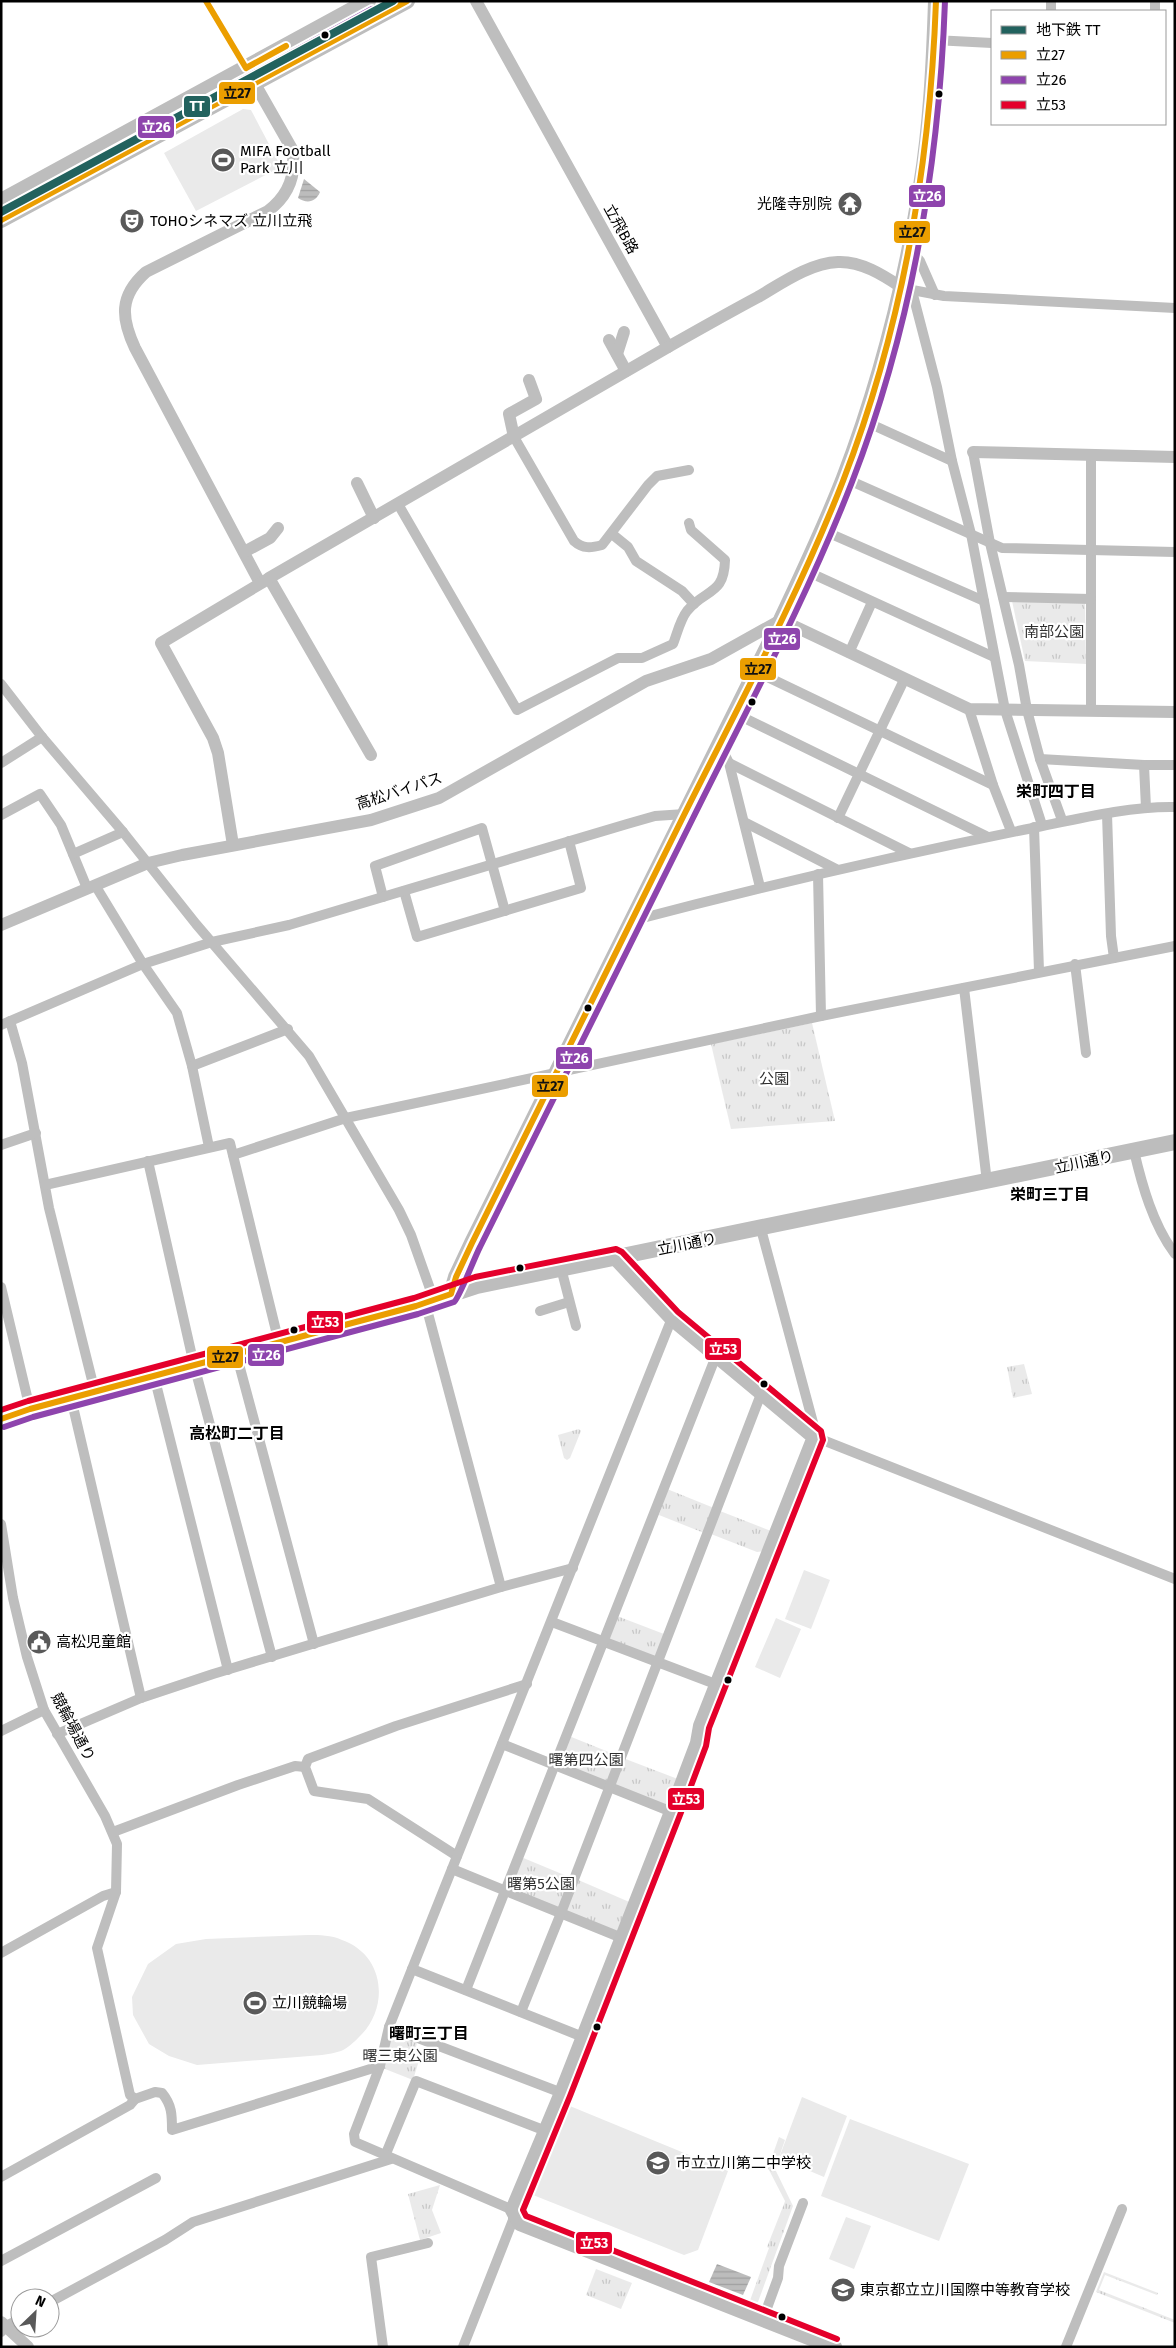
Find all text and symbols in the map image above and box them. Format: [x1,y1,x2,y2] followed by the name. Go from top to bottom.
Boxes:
[991,10,1166,125] legend
[1036,21,1101,39] text: 地下鉄 TT
[320,30,330,40] unlabelled marker
[1036,46,1065,64] text: 立27
[1036,71,1066,89] text: 立26
[218,81,256,105] line badge: 立27
[223,85,251,102] text: 立27
[934,89,944,99] unlabelled marker
[183,95,211,118] line badge: TT
[1036,96,1066,114] text: 立53
[189,98,205,115] text: TT
[137,115,175,139] line badge: 立26
[141,119,171,136] text: 立26
[240,142,331,177] place label: MIFA Football Park 立川
[210,147,236,173] sports icon: MIFA Football Park 立川
[908,184,946,208] line badge: 立26
[912,188,942,205] text: 立26
[837,191,863,217] temple icon: 光隆寺別院
[757,195,832,213] place label: 光隆寺別院
[600,201,642,257] street label: 立飛B路
[119,208,145,234] theatre icon: TOHOシネマズ 立川立飛
[150,212,312,230] place label: TOHOシネマズ 立川立飛
[893,220,931,244] line badge: 立27
[898,224,926,241] text: 立27
[1024,623,1084,641] park label: 南部公園
[763,627,801,651] line badge: 立26
[767,631,797,648] text: 立26
[739,657,777,681] line badge: 立27
[744,661,772,678] text: 立27
[747,697,757,707] unlabelled marker
[354,769,444,813] street label: 高松バイパス
[1016,782,1096,801] district label: 栄町四丁目
[583,1003,593,1013] unlabelled marker
[555,1046,593,1070] line badge: 立26
[559,1050,589,1067] text: 立26
[759,1070,789,1088] park label: 公園
[531,1074,569,1098] line badge: 立27
[536,1078,564,1095] text: 立27
[1053,1147,1115,1177] street label: 立川通り
[1010,1185,1090,1204] district label: 栄町三丁目
[656,1229,718,1259] street label: 立川通り
[515,1263,525,1273] unlabelled marker
[306,1310,344,1334] line badge: 立53
[311,1314,339,1331] text: 立53
[289,1325,299,1335] unlabelled marker
[704,1337,742,1361] line badge: 立53
[709,1341,737,1358] text: 立53
[247,1343,285,1367] line badge: 立26
[206,1345,244,1369] line badge: 立27
[251,1347,281,1364] text: 立26
[211,1349,239,1366] text: 立27
[759,1379,769,1389] unlabelled marker
[189,1424,285,1443] district label: 高松町二丁目
[26,1629,52,1655] public building icon: 高松児童館
[56,1633,131,1651] place label: 高松児童館
[723,1675,733,1685] unlabelled marker
[47,1690,99,1764] street label: 競輪場通り
[548,1751,624,1769] park label: 曙第四公園
[667,1787,705,1811] line badge: 立53
[672,1791,700,1808] text: 立53
[507,1875,575,1893] park label: 曙第5公園
[242,1990,268,2016] sports icon: 立川競輪場
[272,1994,347,2012] place label: 立川競輪場
[592,2022,602,2032] unlabelled marker
[389,2024,469,2043] district label: 曙町三丁目
[362,2047,438,2065] park label: 曙三東公園
[645,2150,671,2176] school or university icon: 市立立川第二中学校
[676,2154,811,2172] place label: 市立立川第二中学校
[575,2231,613,2255] line badge: 立53
[580,2235,608,2252] text: 立53
[830,2277,856,2303] school or university icon: 東京都立立川国際中等教育学校
[860,2281,1070,2299] place label: 東京都立立川国際中等教育学校
[10,2288,60,2338] north arrow
[32,2292,48,2311] text: N
[777,2312,787,2322] unlabelled marker

